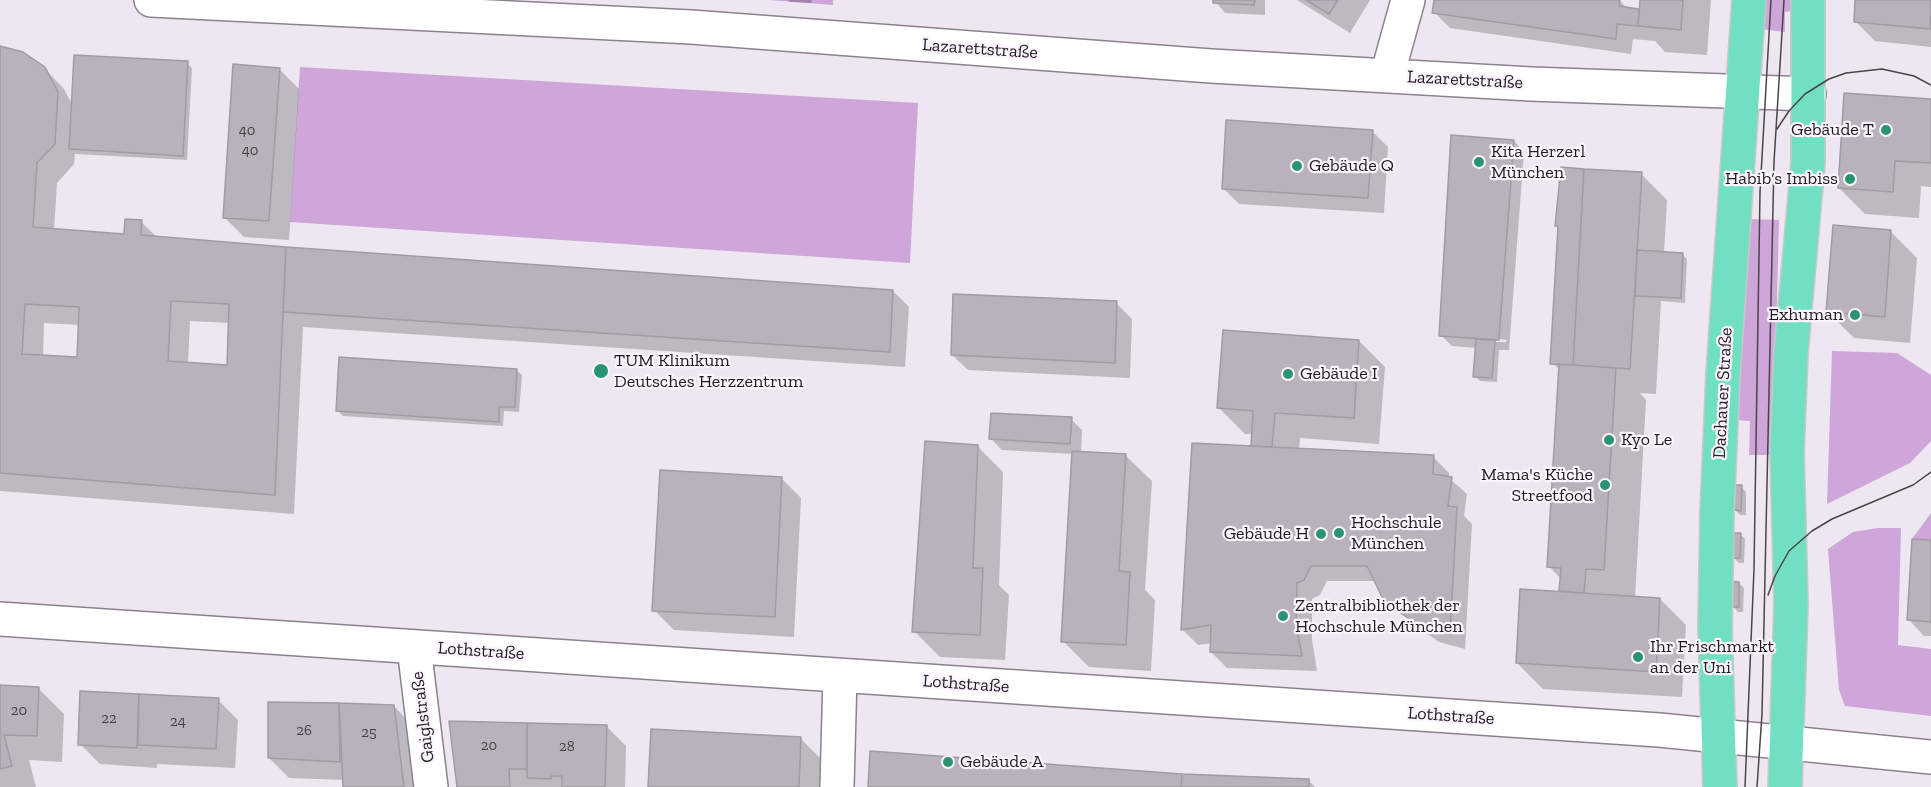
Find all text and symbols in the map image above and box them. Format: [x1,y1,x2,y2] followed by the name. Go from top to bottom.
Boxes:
[921,34,1039,64] street label: Lazarettstraße
[1407,66,1523,94] street label: Lazarettstraße
[1791,119,1874,141] place label: Gebäude T
[239,122,255,140] house number: 40
[1879,123,1893,137] marker: Gebäude T
[1491,141,1585,184] place label: Kita Herzerl München
[242,142,258,160] house number: 40
[1309,155,1394,177] place label: Gebäude Q
[1472,155,1486,169] marker: Kita Herzerl München
[1290,159,1304,173] marker: Gebäude Q
[1725,168,1838,190] place label: Habib‘s Imbiss
[1843,172,1857,186] marker: Habib‘s Imbiss
[1768,304,1843,326] place label: Exhuman
[1848,308,1862,322] marker: Exhuman
[1709,327,1737,459] street label: Dachauer Straße
[614,350,803,392] place label: TUM Klinikum Deutsches Herzzentrum
[592,362,610,380] marker: TUM Klinikum Deutsches Herzzentrum
[1300,363,1378,385] place label: Gebäude I
[1281,367,1295,381] marker: Gebäude I
[1621,429,1672,451] place label: Kyo Le
[1602,433,1616,447] marker: Kyo Le
[1481,464,1593,506] place label: Mama's Küche Streetfood
[1598,478,1612,492] marker: Mama's Küche Streetfood
[1351,512,1441,554] place label: Hochschule München
[1224,523,1309,545] place label: Gebäude H
[1332,526,1346,540] marker: Hochschule München
[1314,527,1328,541] marker: Gebäude H
[1295,595,1463,638] place label: Zentralbibliothek der Hochschule München
[1276,609,1290,623] marker: Zentralbibliothek der Hochschule München
[1650,636,1774,678] place label: Ihr Frischmarkt an der Uni
[437,637,525,665] street label: Lothstraße
[1631,650,1645,664] marker: Ihr Frischmarkt an der Uni
[407,670,439,764] street label: Gaiglstraße
[922,670,1010,698] street label: Lothstraße
[11,702,27,720] house number: 20
[1407,702,1495,730] street label: Lothstraße
[101,710,117,728] house number: 22
[170,713,186,731] house number: 24
[296,722,312,740] house number: 26
[361,724,377,742] house number: 25
[481,737,497,755] house number: 20
[559,738,575,756] house number: 28
[960,751,1043,773] place label: Gebäude A
[941,755,955,769] marker: Gebäude A

